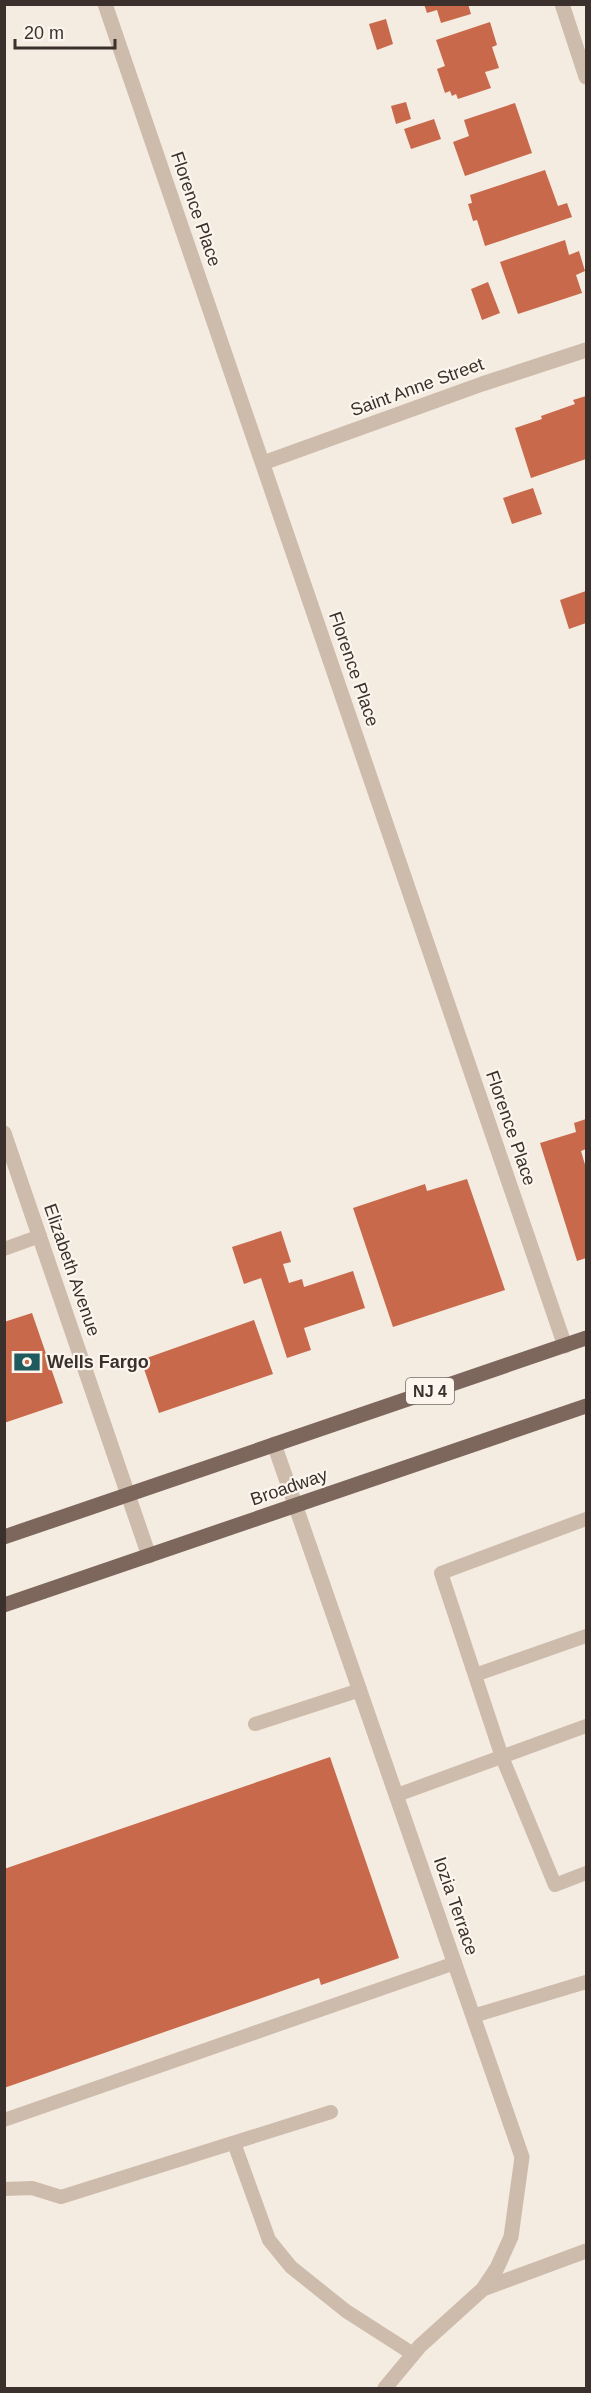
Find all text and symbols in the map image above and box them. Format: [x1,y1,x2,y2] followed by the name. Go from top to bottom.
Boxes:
[15,12,116,50] scale bar
[24,23,64,43] text: 20 m
[167,149,225,269] street label: Florence Place
[348,354,486,420] street label: Saint Anne Street
[325,609,383,729] street label: Florence Place
[482,1068,540,1188] street label: Florence Place
[40,1201,104,1339] street label: Elizabeth Avenue
[12,1347,42,1377] bank icon: Wells Fargo
[47,1352,149,1372] place label: Wells Fargo
[406,1378,454,1404] road number: NJ 4
[248,1465,330,1509] street label: Broadway
[430,1854,482,1958] street label: Iozia Terrace

